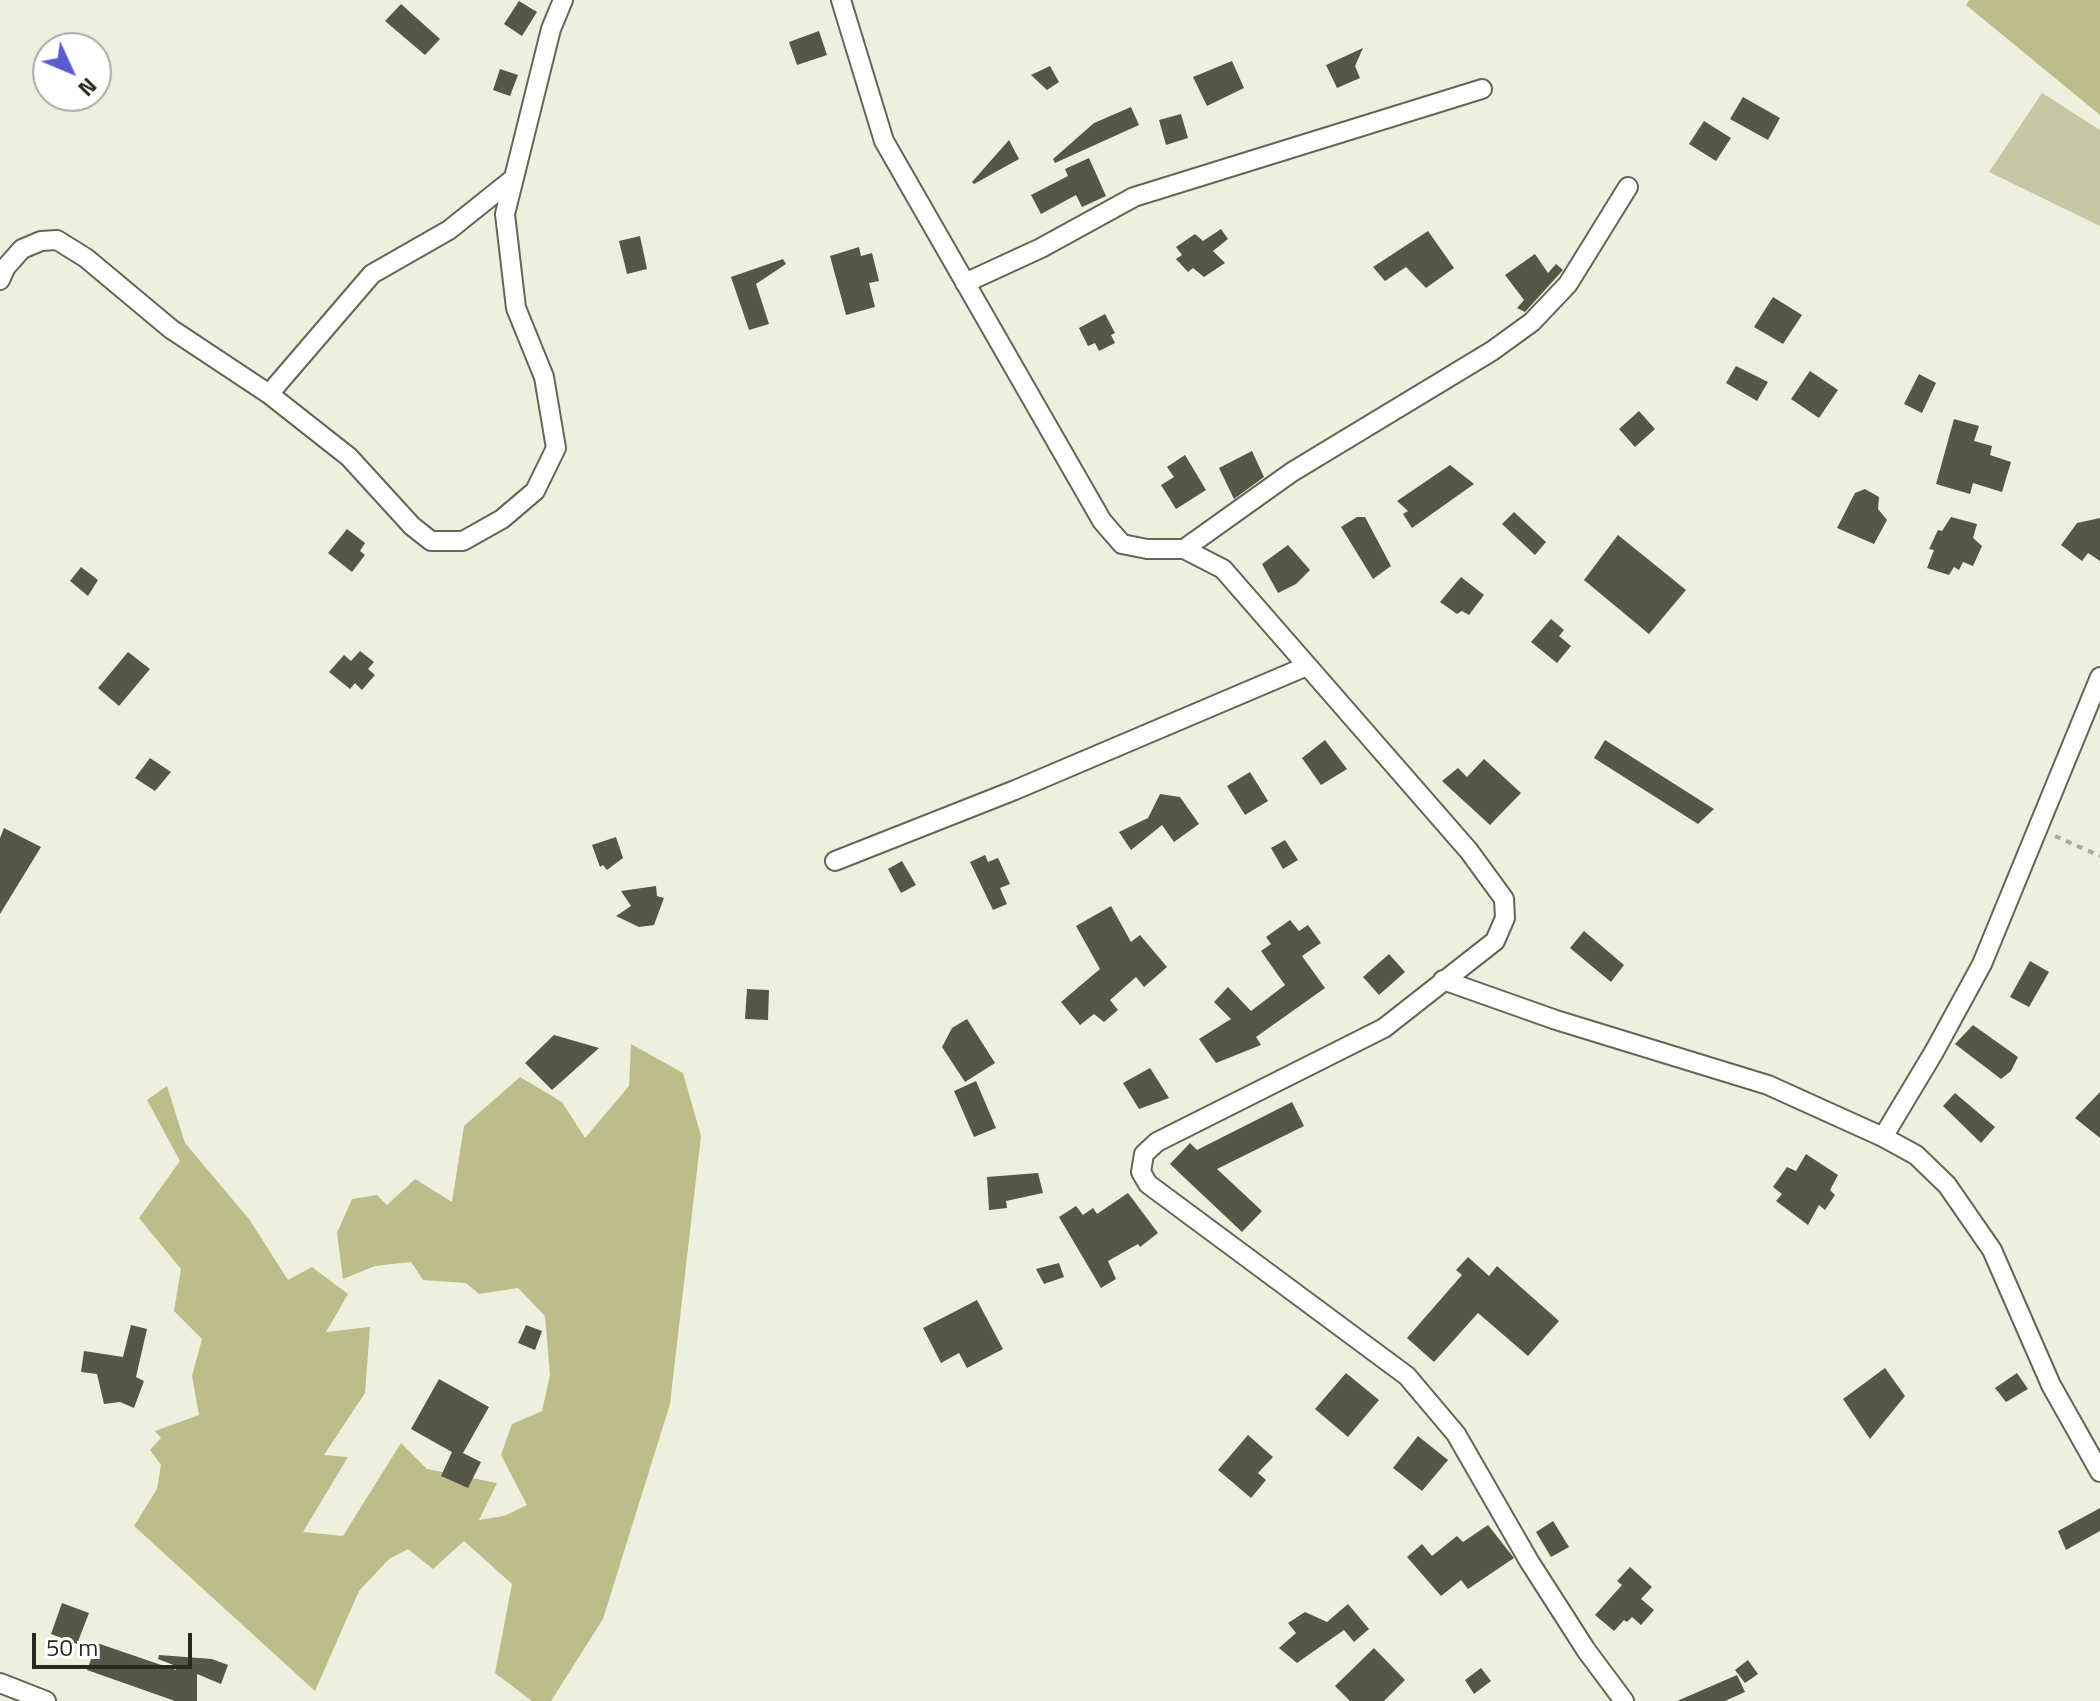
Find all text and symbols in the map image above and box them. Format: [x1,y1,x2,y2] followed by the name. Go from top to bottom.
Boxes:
[32,32,112,112] north arrow
[70,70,105,105] text: N
[36,1617,196,1667] scale bar
[46,1629,98,1665] text: 50 m

